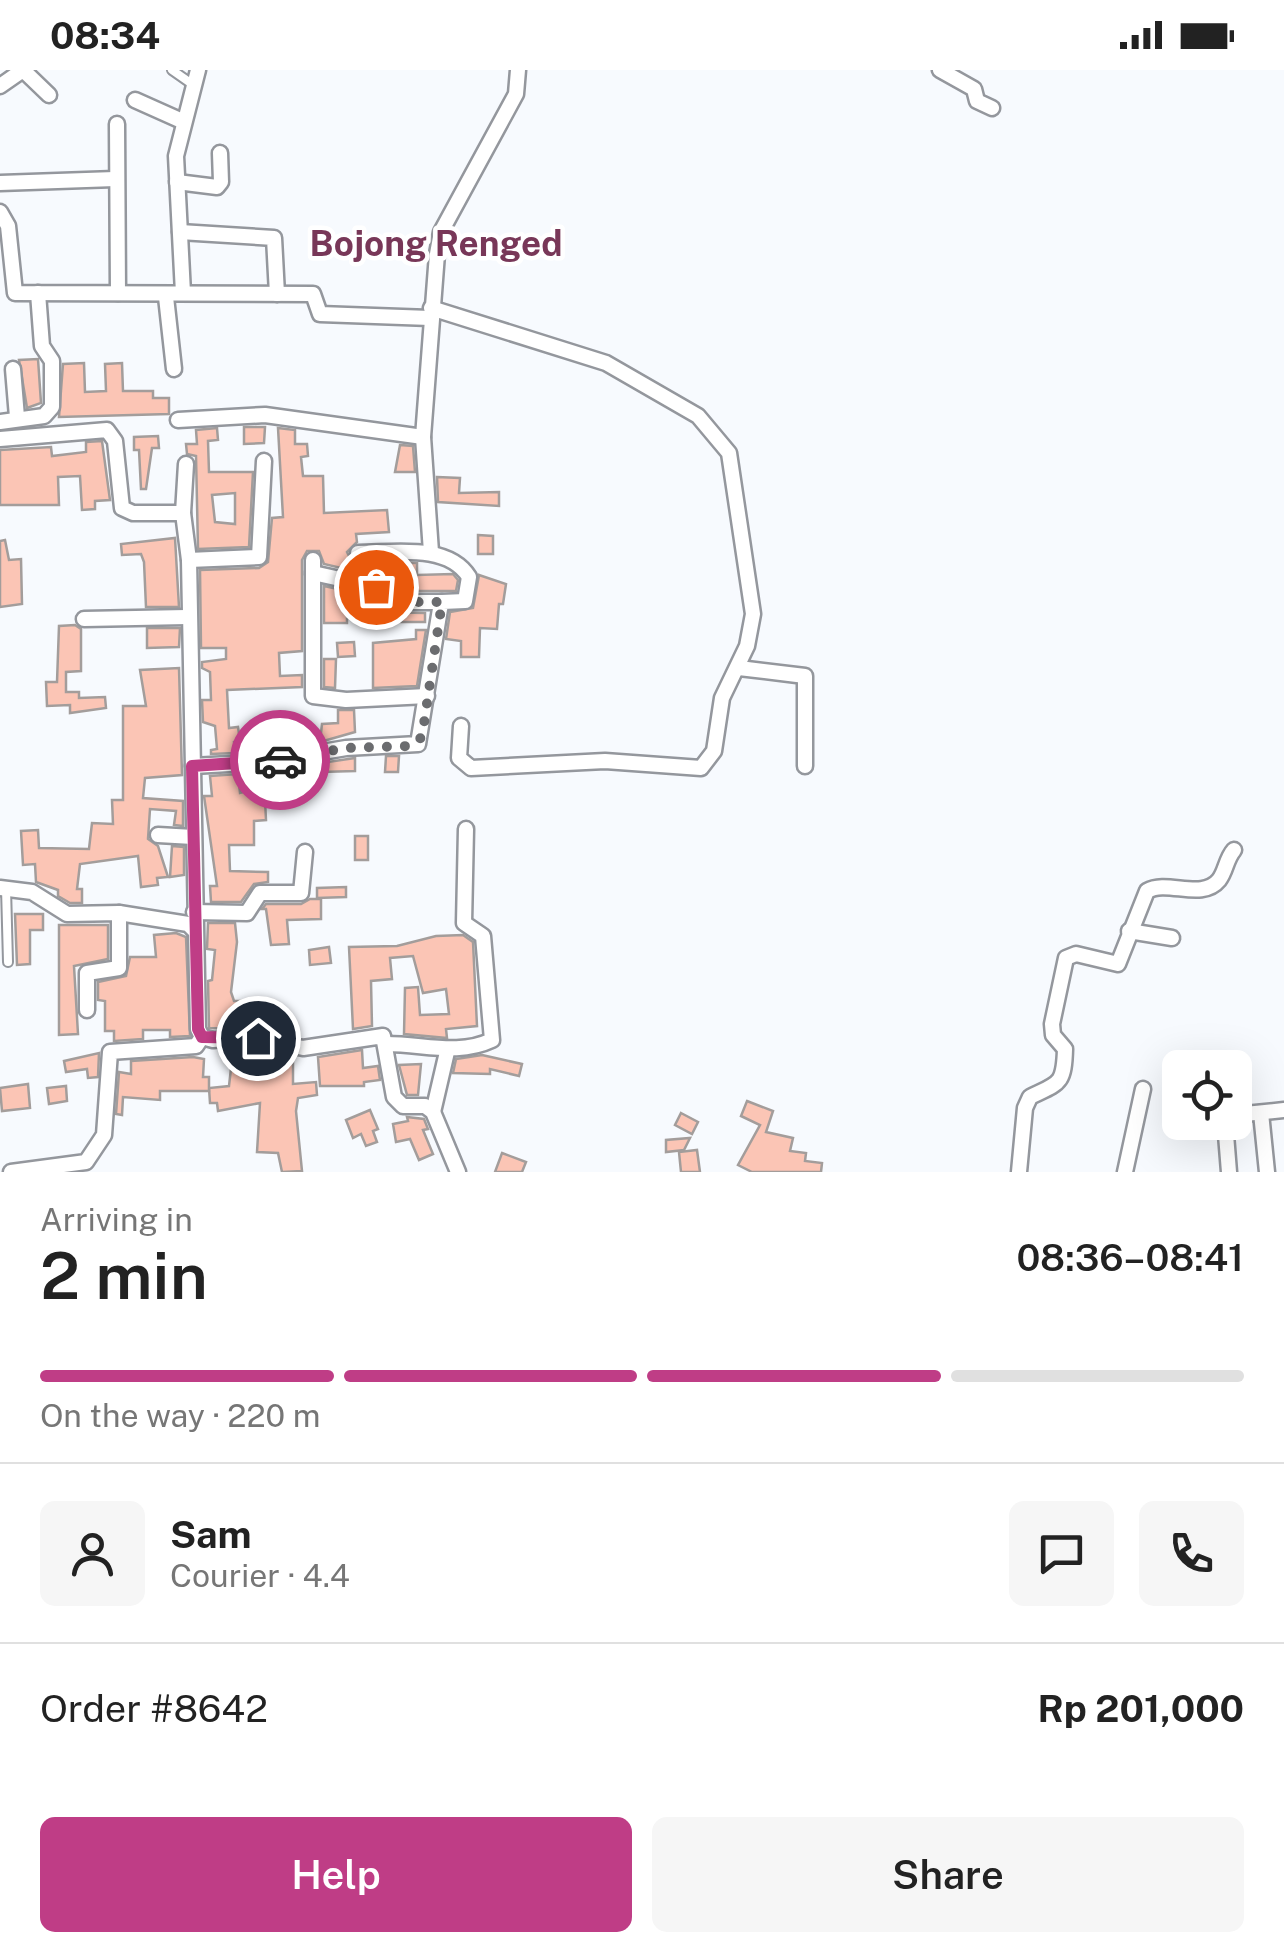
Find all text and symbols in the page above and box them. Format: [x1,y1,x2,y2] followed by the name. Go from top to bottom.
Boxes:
[50,13,160,58] text: 08:34
[310,223,562,264] district label: Bojong Renged
[334,545,419,630] pin
[349,560,404,615] icon: bag
[230,710,330,810] courier
[253,733,308,788] icon: car
[216,996,301,1081] pin
[231,1011,286,1066] icon: home
[1162,1050,1252,1140] map controls
[1162,1050,1252,1140] button: locate
[40,1201,193,1238] text: Arriving in
[1016,1235,1244,1280] text: 08:36–08:41
[40,1237,208,1314] text: 2 min
[40,1397,321,1434] text: On the way · 220 m
[40,1501,145,1606] button: person
[1009,1501,1114,1606] button: chat
[1139,1501,1244,1606] button: phone
[170,1512,252,1557] text: Sam
[170,1557,350,1594] text: Courier · 4.4
[40,1686,268,1731] text: Order #8642
[1038,1686,1244,1731] text: Rp 201,000
[40,1817,632,1932] button: Help
[652,1817,1244,1932] button: Share

